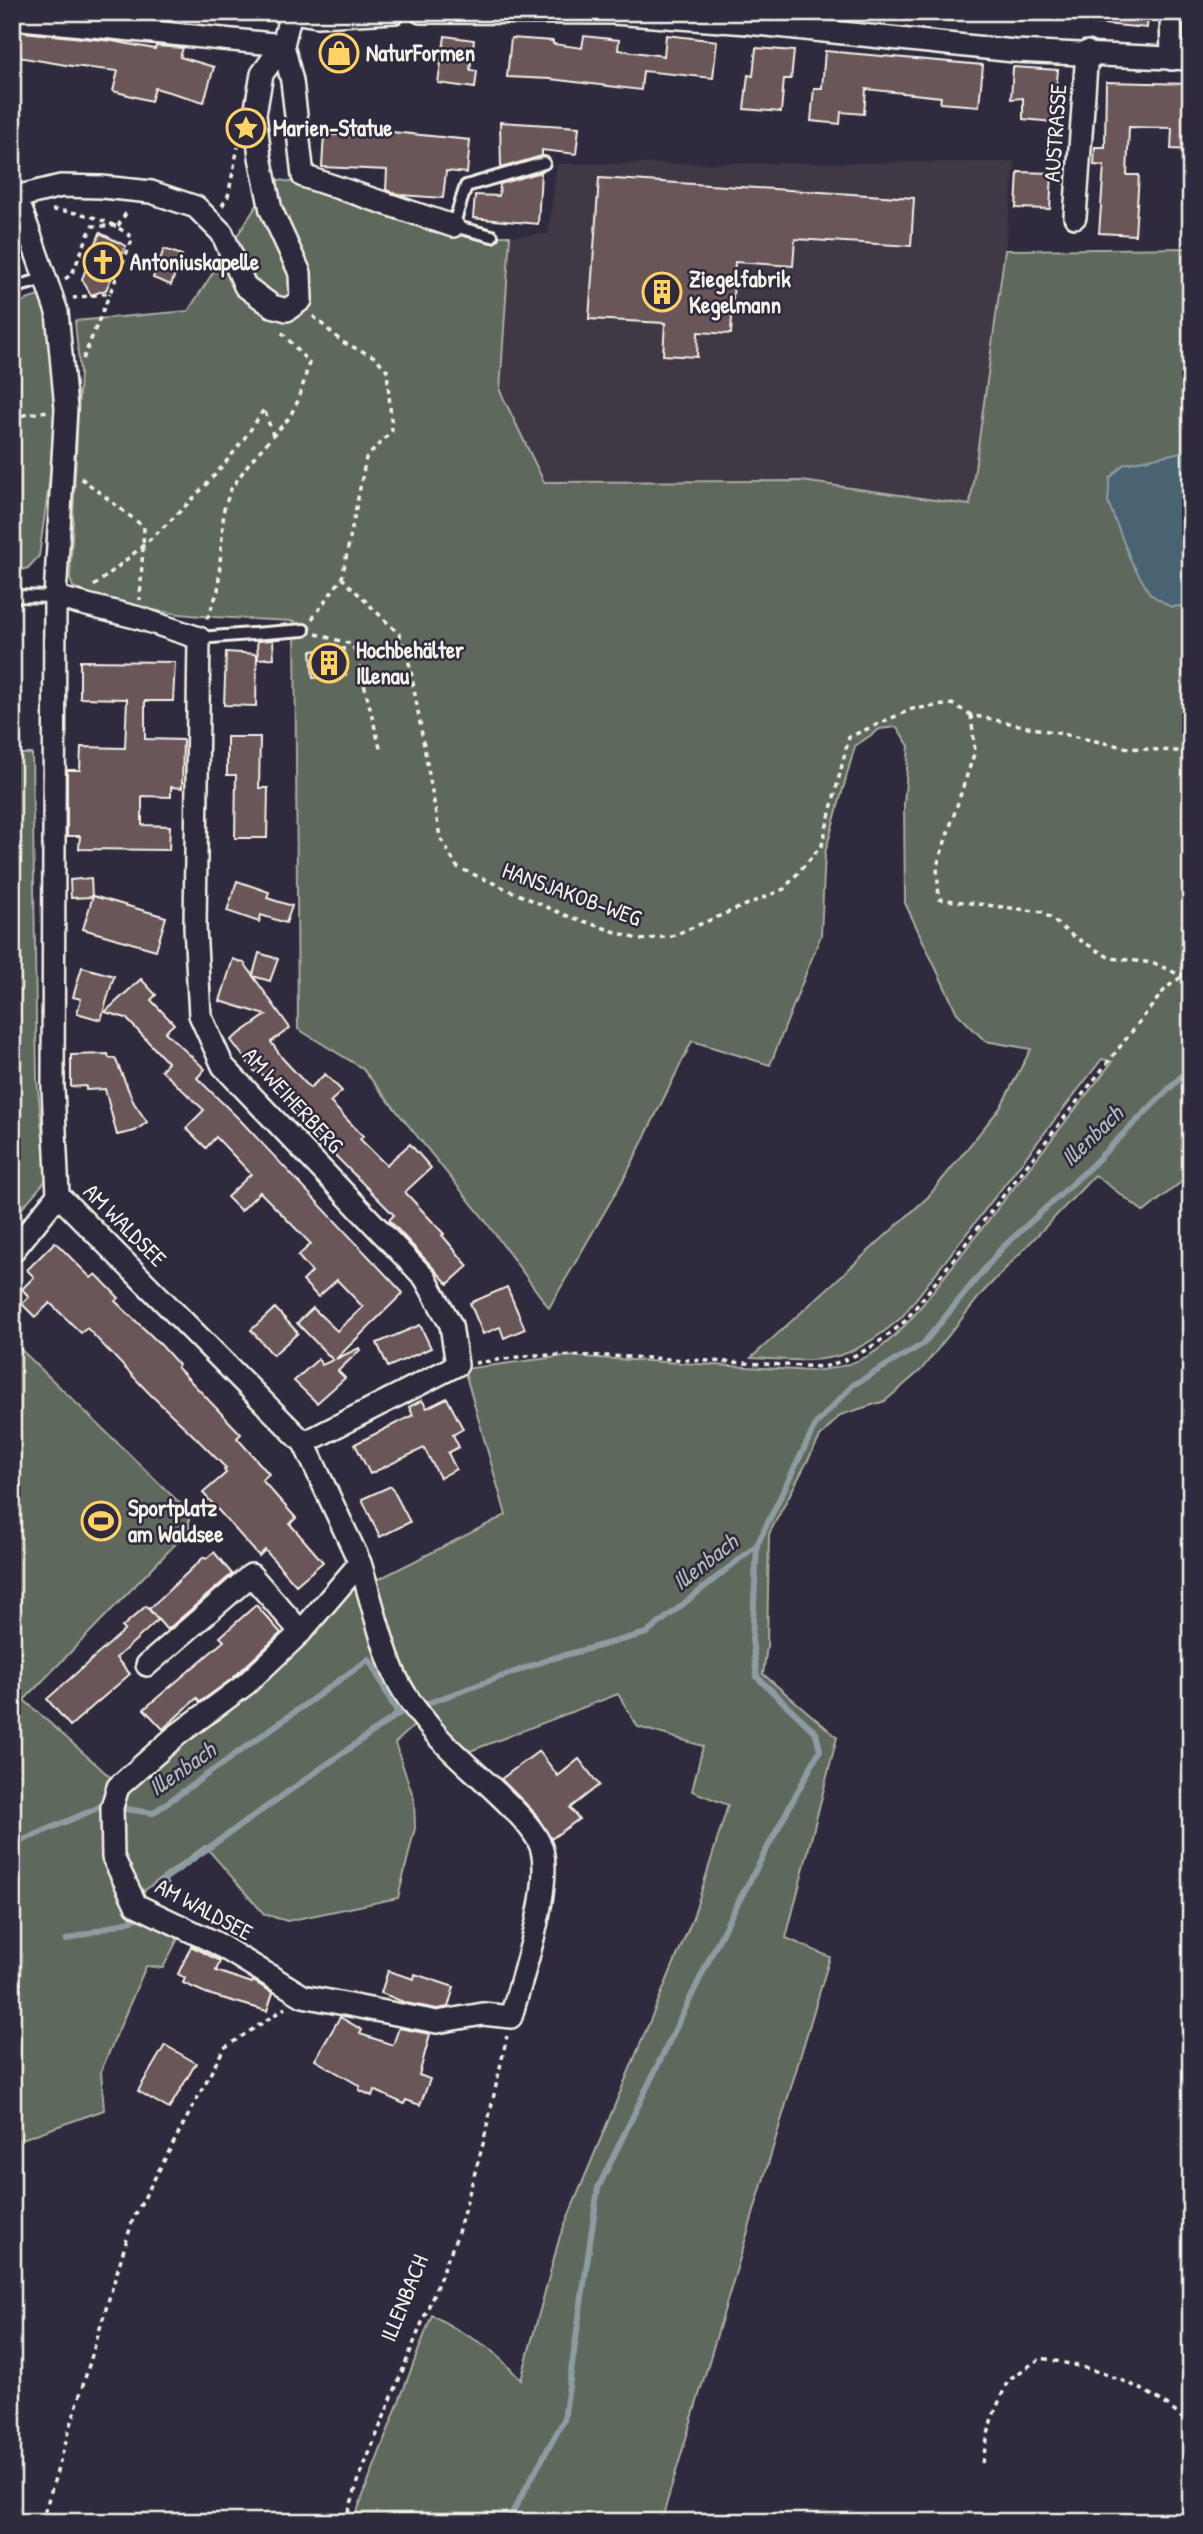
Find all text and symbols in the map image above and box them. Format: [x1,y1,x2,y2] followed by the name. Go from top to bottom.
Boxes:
[318,32,360,74] shop icon: NaturFormen
[366,37,475,68] place label: NaturFormen
[1036,83,1073,183] street label: AUSTRASSE
[225,107,267,149] place icon: Marien-Statue
[273,112,393,143] place label: Marien-Statue
[82,241,124,283] church icon: Antoniuskapelle
[130,246,260,278] place label: Antoniuskapelle
[689,263,791,321] place label: Ziegelfabrik Kegelmann
[641,271,683,313] building icon: Ziegelfabrik Kegelmann
[356,634,464,691] place label: Hochbehälter Illenau
[308,642,350,684] building icon: Hochbehälter Illenau
[498,854,646,933] street label: HANSJAKOB-WEG
[236,1040,351,1159] street label: AM WEIHERBERG
[1053,1096,1131,1173] water label: Illenbach
[77,1176,174,1273] street label: AM WALDSEE
[128,1492,224,1549] place label: Sportplatz am Waldsee
[80,1500,122,1542] sports icon: Sportplatz am Waldsee
[665,1524,745,1597] water label: Illenbach
[141,1732,223,1803] water label: Illenbach
[150,1870,258,1947] street label: AM WALDSEE
[372,2250,435,2346] street label: ILLENBACH

